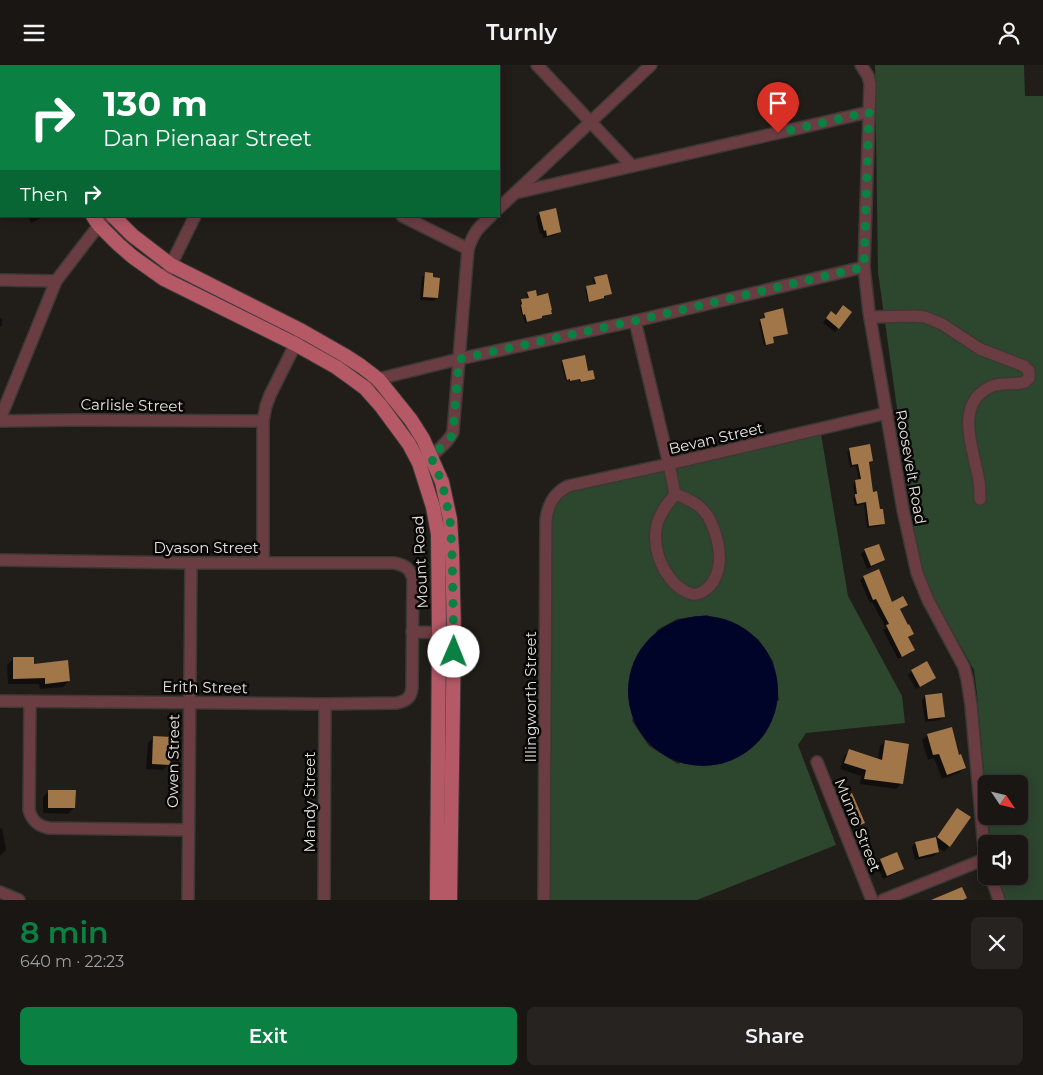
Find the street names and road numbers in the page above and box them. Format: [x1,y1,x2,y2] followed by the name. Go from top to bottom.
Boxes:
[80,395,184,415] street label: Carlisle Street
[892,408,930,526] street label: Roosevelt Road
[667,418,765,458] street label: Bevan Street
[408,515,432,609] street label: Mount Road
[153,538,259,557] street label: Dyason Street
[521,631,540,763] street label: Illingworth Street
[162,677,248,697] street label: Erith Street
[163,714,183,808] street label: Owen Street
[300,752,319,852] street label: Mandy Street
[831,776,885,874] street label: Munro Street

